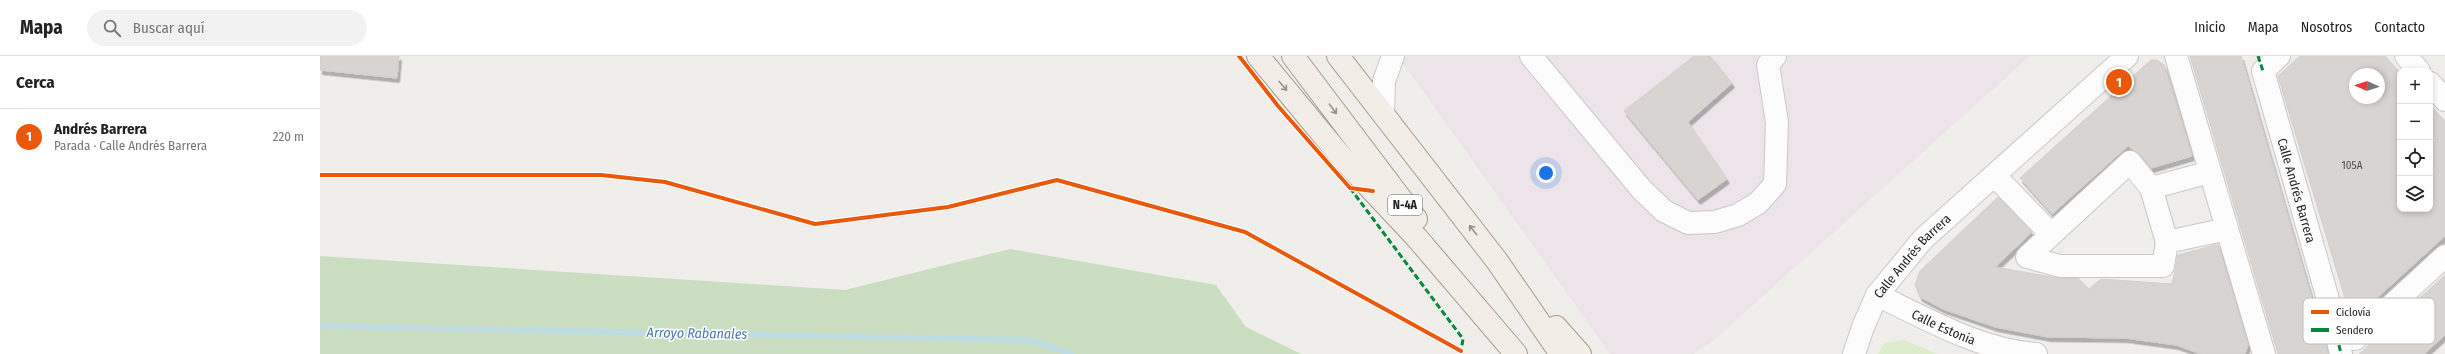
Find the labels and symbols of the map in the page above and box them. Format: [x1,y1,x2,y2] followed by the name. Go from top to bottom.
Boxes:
[2106,67,2132,97] pin: 1
[2349,68,2385,104] north arrow
[1278,81,1287,91] one-way arrow
[1329,104,1337,115] one-way arrow
[2274,136,2318,245] street label: Calle Andrés Barrera
[2342,159,2363,172] house number: 105A
[1536,163,1556,183] your location
[1388,195,1422,215] road number: N-4A
[1871,211,1954,301] street label: Calle Andrés Barrera
[1469,225,1477,236] one-way arrow
[2303,298,2435,344] legend
[1909,306,1978,348] street label: Calle Estonia
[2336,306,2371,319] text: Ciclovía
[646,324,748,343] water label: Arroyo Rabanales
[2336,324,2374,337] text: Sendero

